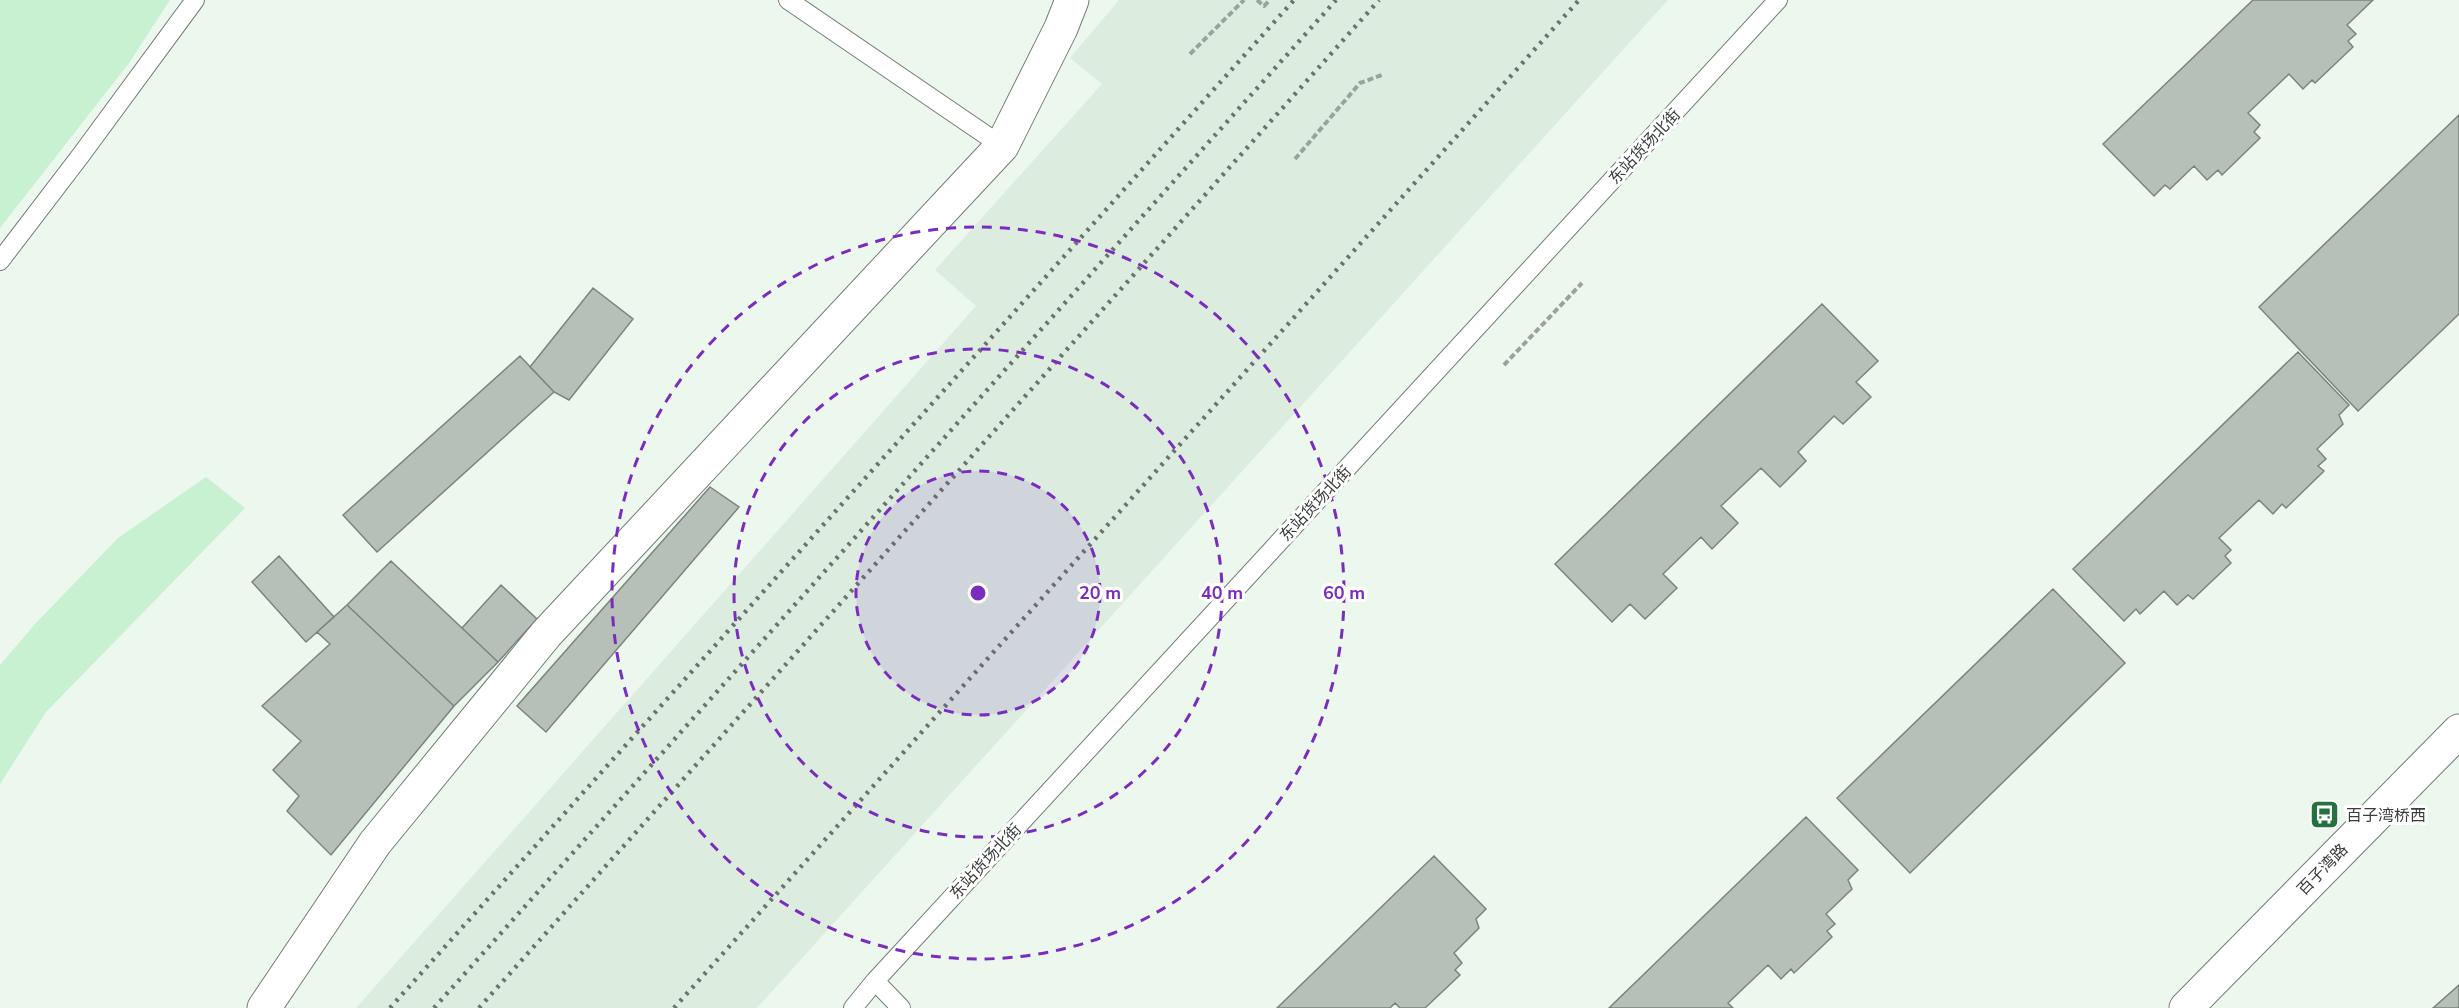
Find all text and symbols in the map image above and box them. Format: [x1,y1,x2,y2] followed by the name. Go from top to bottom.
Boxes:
[1604,104,1686,189] street label: 东站货场北街
[1275,461,1357,546] street label: 东站货场北街
[1079,581,1121,605] text: 20 m
[1201,581,1243,605] text: 40 m
[1323,581,1365,605] text: 60 m
[968,583,988,603] centre of rings
[2309,799,2341,831] bus stop icon: 百子湾桥西
[2346,805,2426,827] place label: 百子湾桥西
[945,819,1027,904] street label: 东站货场北街
[2293,839,2353,900] street label: 百子湾路

